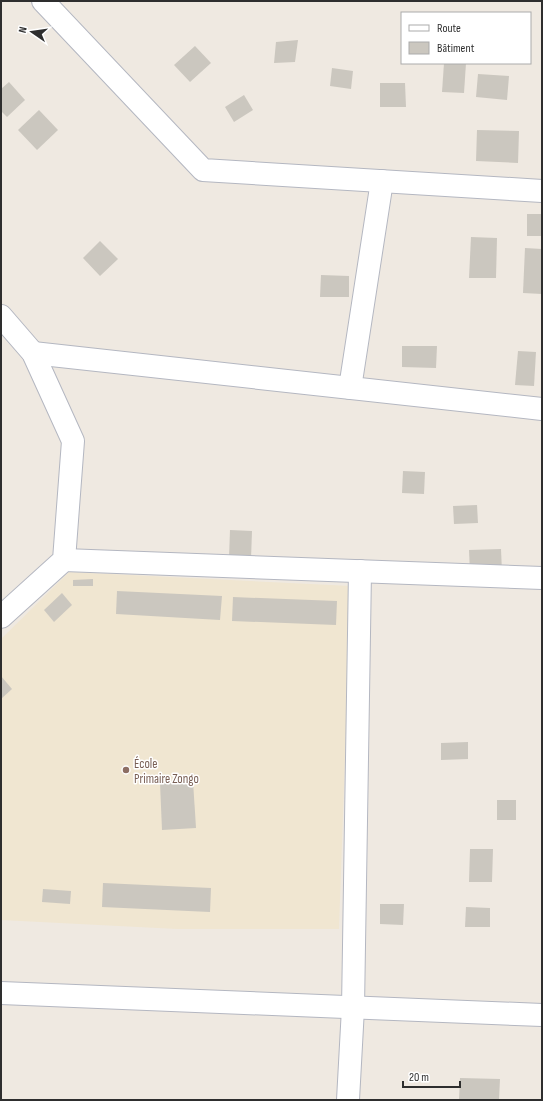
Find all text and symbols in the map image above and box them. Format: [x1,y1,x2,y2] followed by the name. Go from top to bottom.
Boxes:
[12,12,52,52] north arrow
[401,12,531,64] legend
[437,21,461,36] text: Route
[16,25,30,34] text: N
[437,41,475,56] text: Bâtiment
[134,756,199,787] place label: École Primaire Zongo
[121,765,131,775] marker: École Primaire Zongo
[403,1063,460,1089] scale bar
[409,1070,429,1085] text: 20 m

